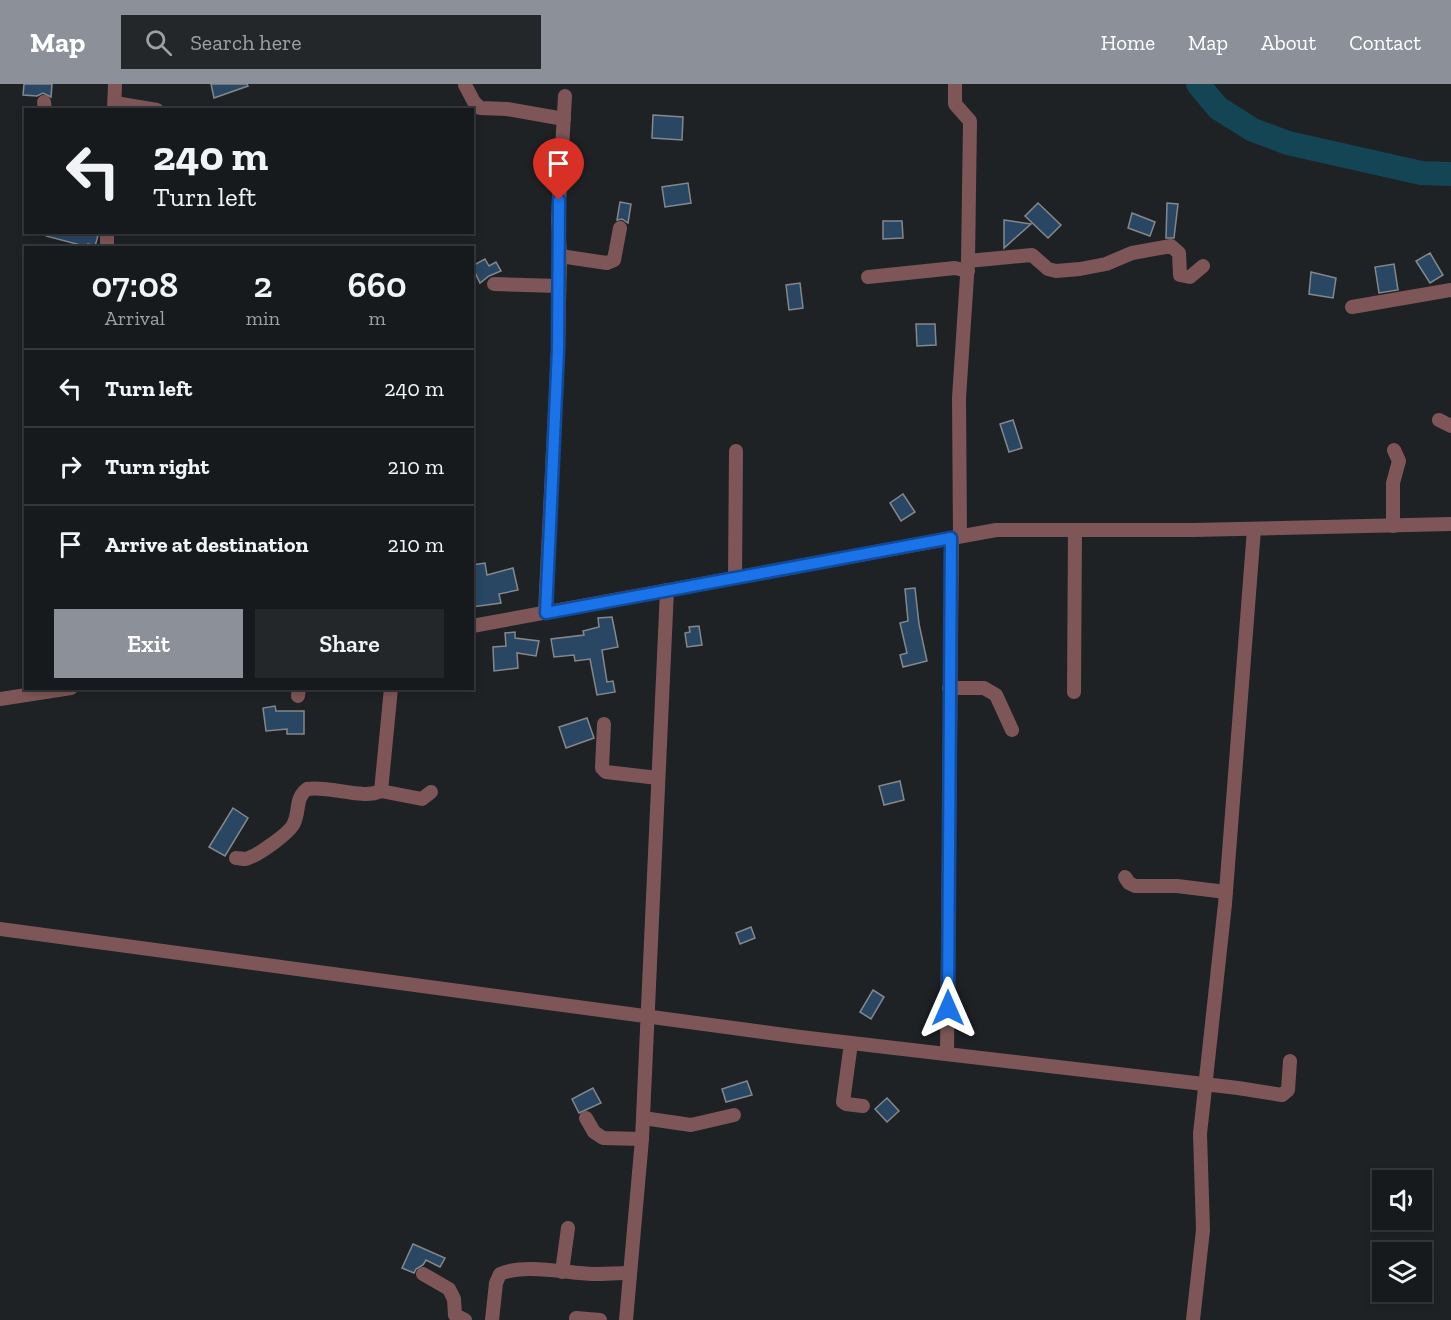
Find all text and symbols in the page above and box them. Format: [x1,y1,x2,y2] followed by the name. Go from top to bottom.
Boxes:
[121,15,541,69] search box
[30,26,85,59] text: Map
[142,26,175,59] icon: search
[190,29,302,56] text: Search here
[1101,30,1155,55] text: Home
[1188,30,1228,55] text: Map
[1261,30,1316,55] text: About
[1349,30,1421,55] text: Contact
[153,130,268,181] text: 240 m
[54,132,132,210] icon: left
[533,138,584,200] pin
[542,147,575,180] icon: arrive
[153,181,256,213] text: Turn left
[91,263,178,306] text: 07:08
[253,263,272,306] text: 2
[347,263,407,306] text: 660
[105,306,165,330] text: Arrival
[246,306,280,330] text: min
[368,306,386,330] text: m
[54,372,87,405] icon: left
[105,375,192,402] text: Turn left
[384,375,444,402] text: 240 m
[54,450,87,483] icon: right
[105,453,209,480] text: Turn right
[388,453,444,480] text: 210 m
[54,528,87,561] icon: arrive
[105,531,308,558] text: Arrive at destination
[388,531,444,558] text: 210 m
[54,609,243,678] button: Exit
[255,609,444,678] button: Share
[916,976,980,1040] position arrow
[1372,1170,1432,1302] map controls
[1372,1170,1432,1230] button: sound
[1372,1242,1432,1302] button: layers

